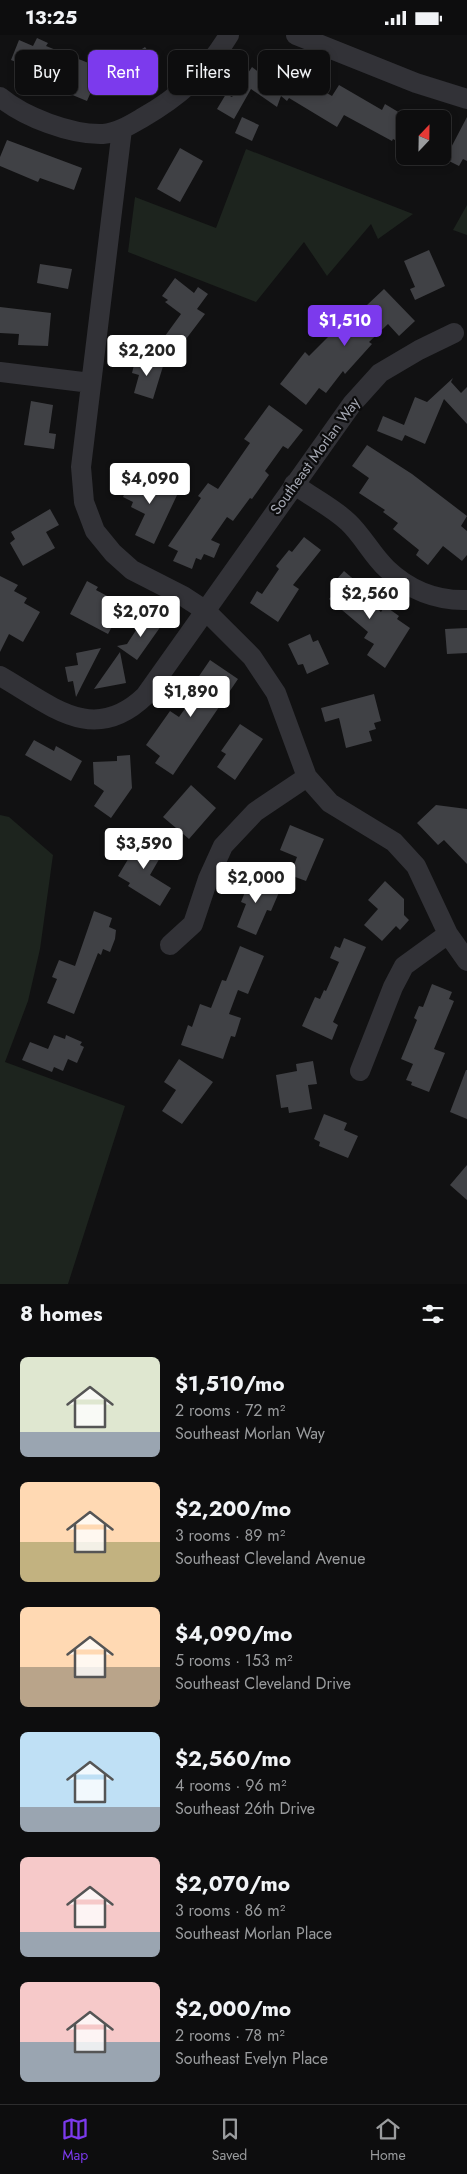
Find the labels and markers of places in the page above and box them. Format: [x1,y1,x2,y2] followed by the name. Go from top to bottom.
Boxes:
[304,305,386,347] pin: $1,510
[106,335,188,377] pin: $2,200
[109,463,191,505] pin: $4,090
[329,577,411,620] pin: $2,560
[100,595,182,638] pin: $2,070
[150,675,232,718] pin: $1,890
[103,827,185,870] pin: $3,590
[215,861,297,904] pin: $2,000

